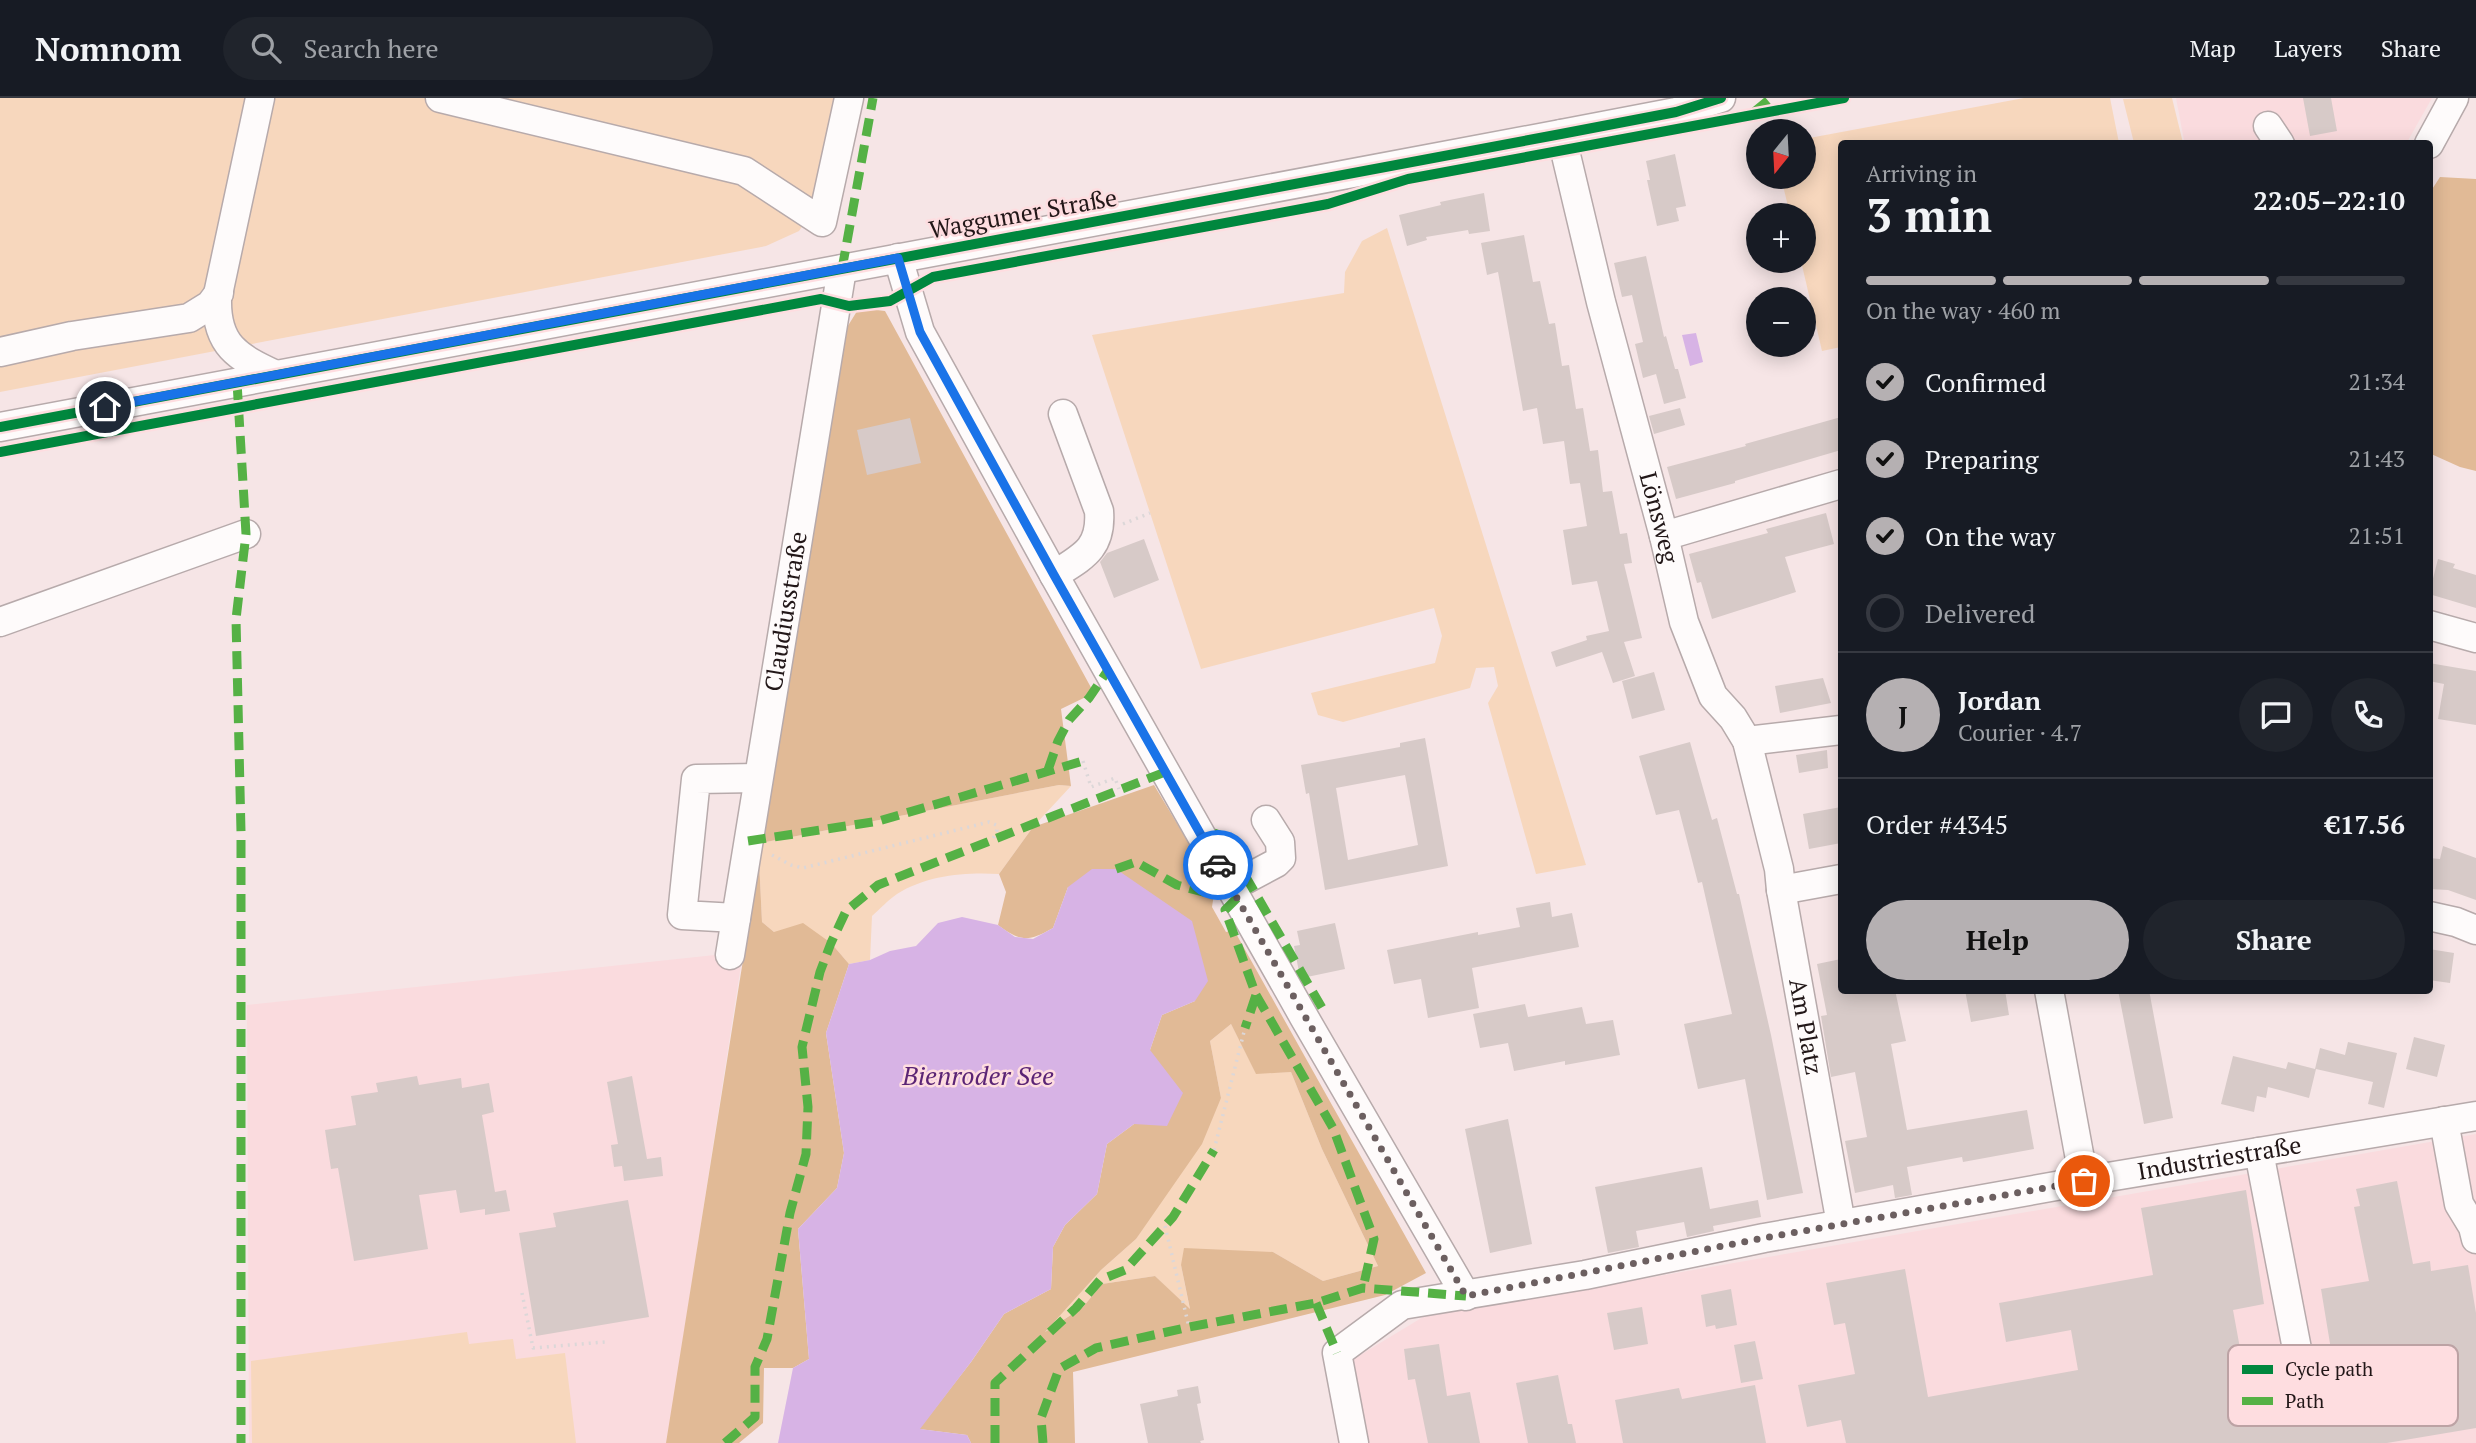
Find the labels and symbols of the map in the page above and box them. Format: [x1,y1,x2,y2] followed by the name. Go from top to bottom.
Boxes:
[1746,119,1816,189] north arrow
[926,181,1119,245] street label: Waggumer Straße
[75,377,135,437] pin
[1632,468,1687,567] street label: Lönsweg
[756,529,814,694] street label: Claudiusstraße
[1183,830,1253,900] courier
[1782,976,1831,1077] street label: Am Platz
[901,1058,1054,1092] water label: Bienroder See
[2135,1128,2304,1187] street label: Industriestraße
[2054,1151,2114,1211] pin
[2228,1345,2458,1426] legend
[2285,1356,2373,1381] text: Cycle path
[2285,1388,2324,1413] text: Path

